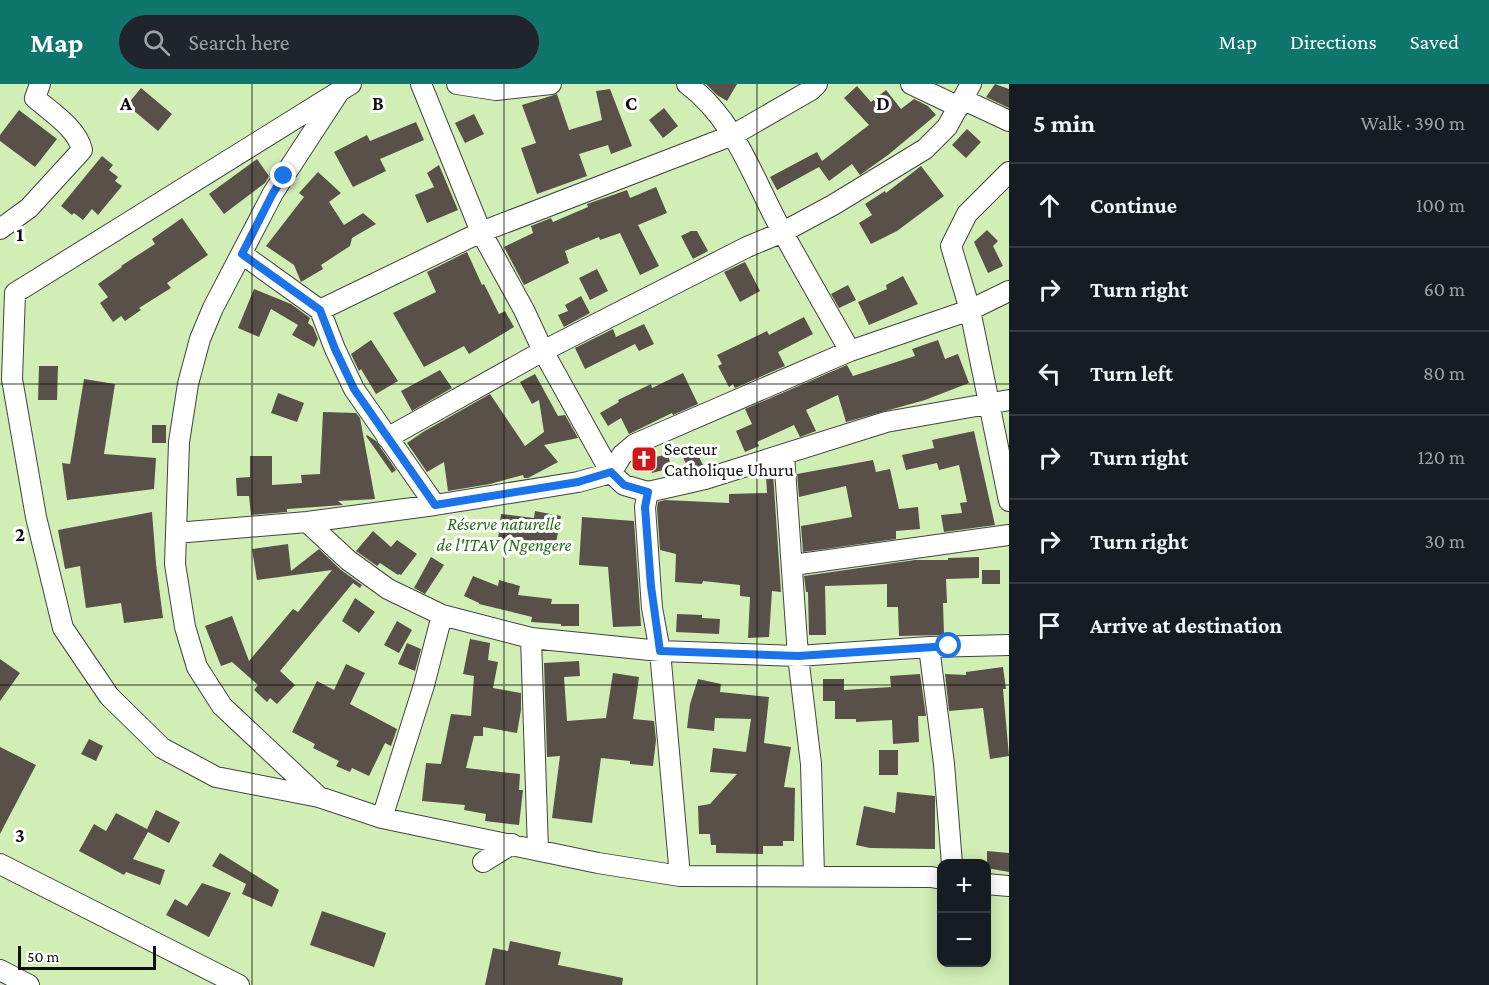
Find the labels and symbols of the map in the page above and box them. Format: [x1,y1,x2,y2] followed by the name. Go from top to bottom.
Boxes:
[119,92,133,114] text: A
[372,92,384,114] text: B
[625,92,637,114] text: C
[876,92,890,114] text: D
[270,162,296,188] route end
[16,223,24,245] text: 1
[664,439,794,480] place label: Secteur Catholique Uhuru
[629,444,659,474] church icon: Secteur Catholique Uhuru
[437,514,572,556] park label: Réserve naturelle de l'ITAV (Ngengere
[15,523,25,545] text: 2
[935,632,961,658] route start
[15,824,25,846] text: 3
[18,943,156,970] scale bar

